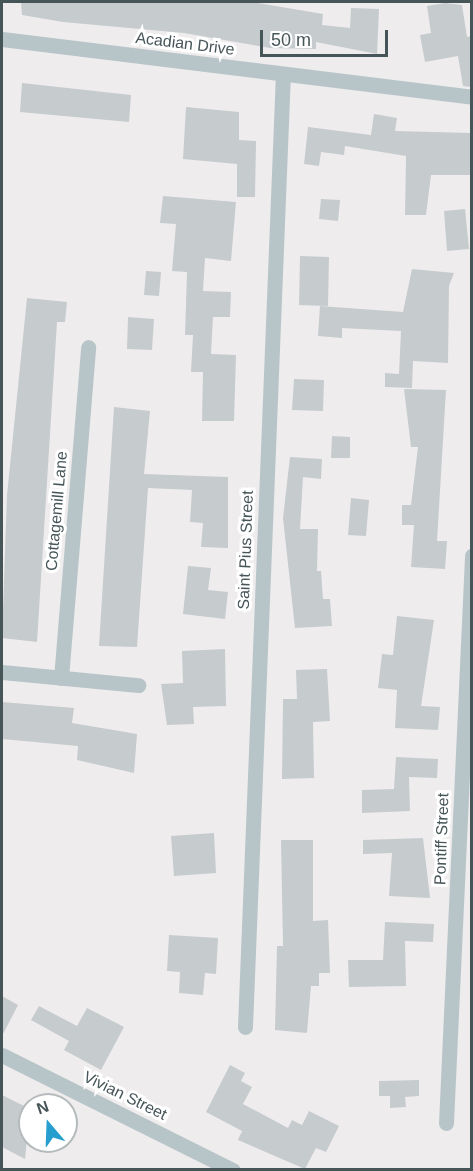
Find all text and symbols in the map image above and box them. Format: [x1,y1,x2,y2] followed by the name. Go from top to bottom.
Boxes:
[263,18,390,56] scale bar
[134,28,236,60] street label: Acadian Drive
[271,30,311,50] text: 50 m
[42,450,72,572] street label: Cottagemill Lane
[234,490,258,610] street label: Saint Pius Street
[431,793,453,885] street label: Pontiff Street
[80,1068,170,1124] street label: Vivian Street
[18,1093,78,1153] north arrow
[34,1097,51,1117] text: N

